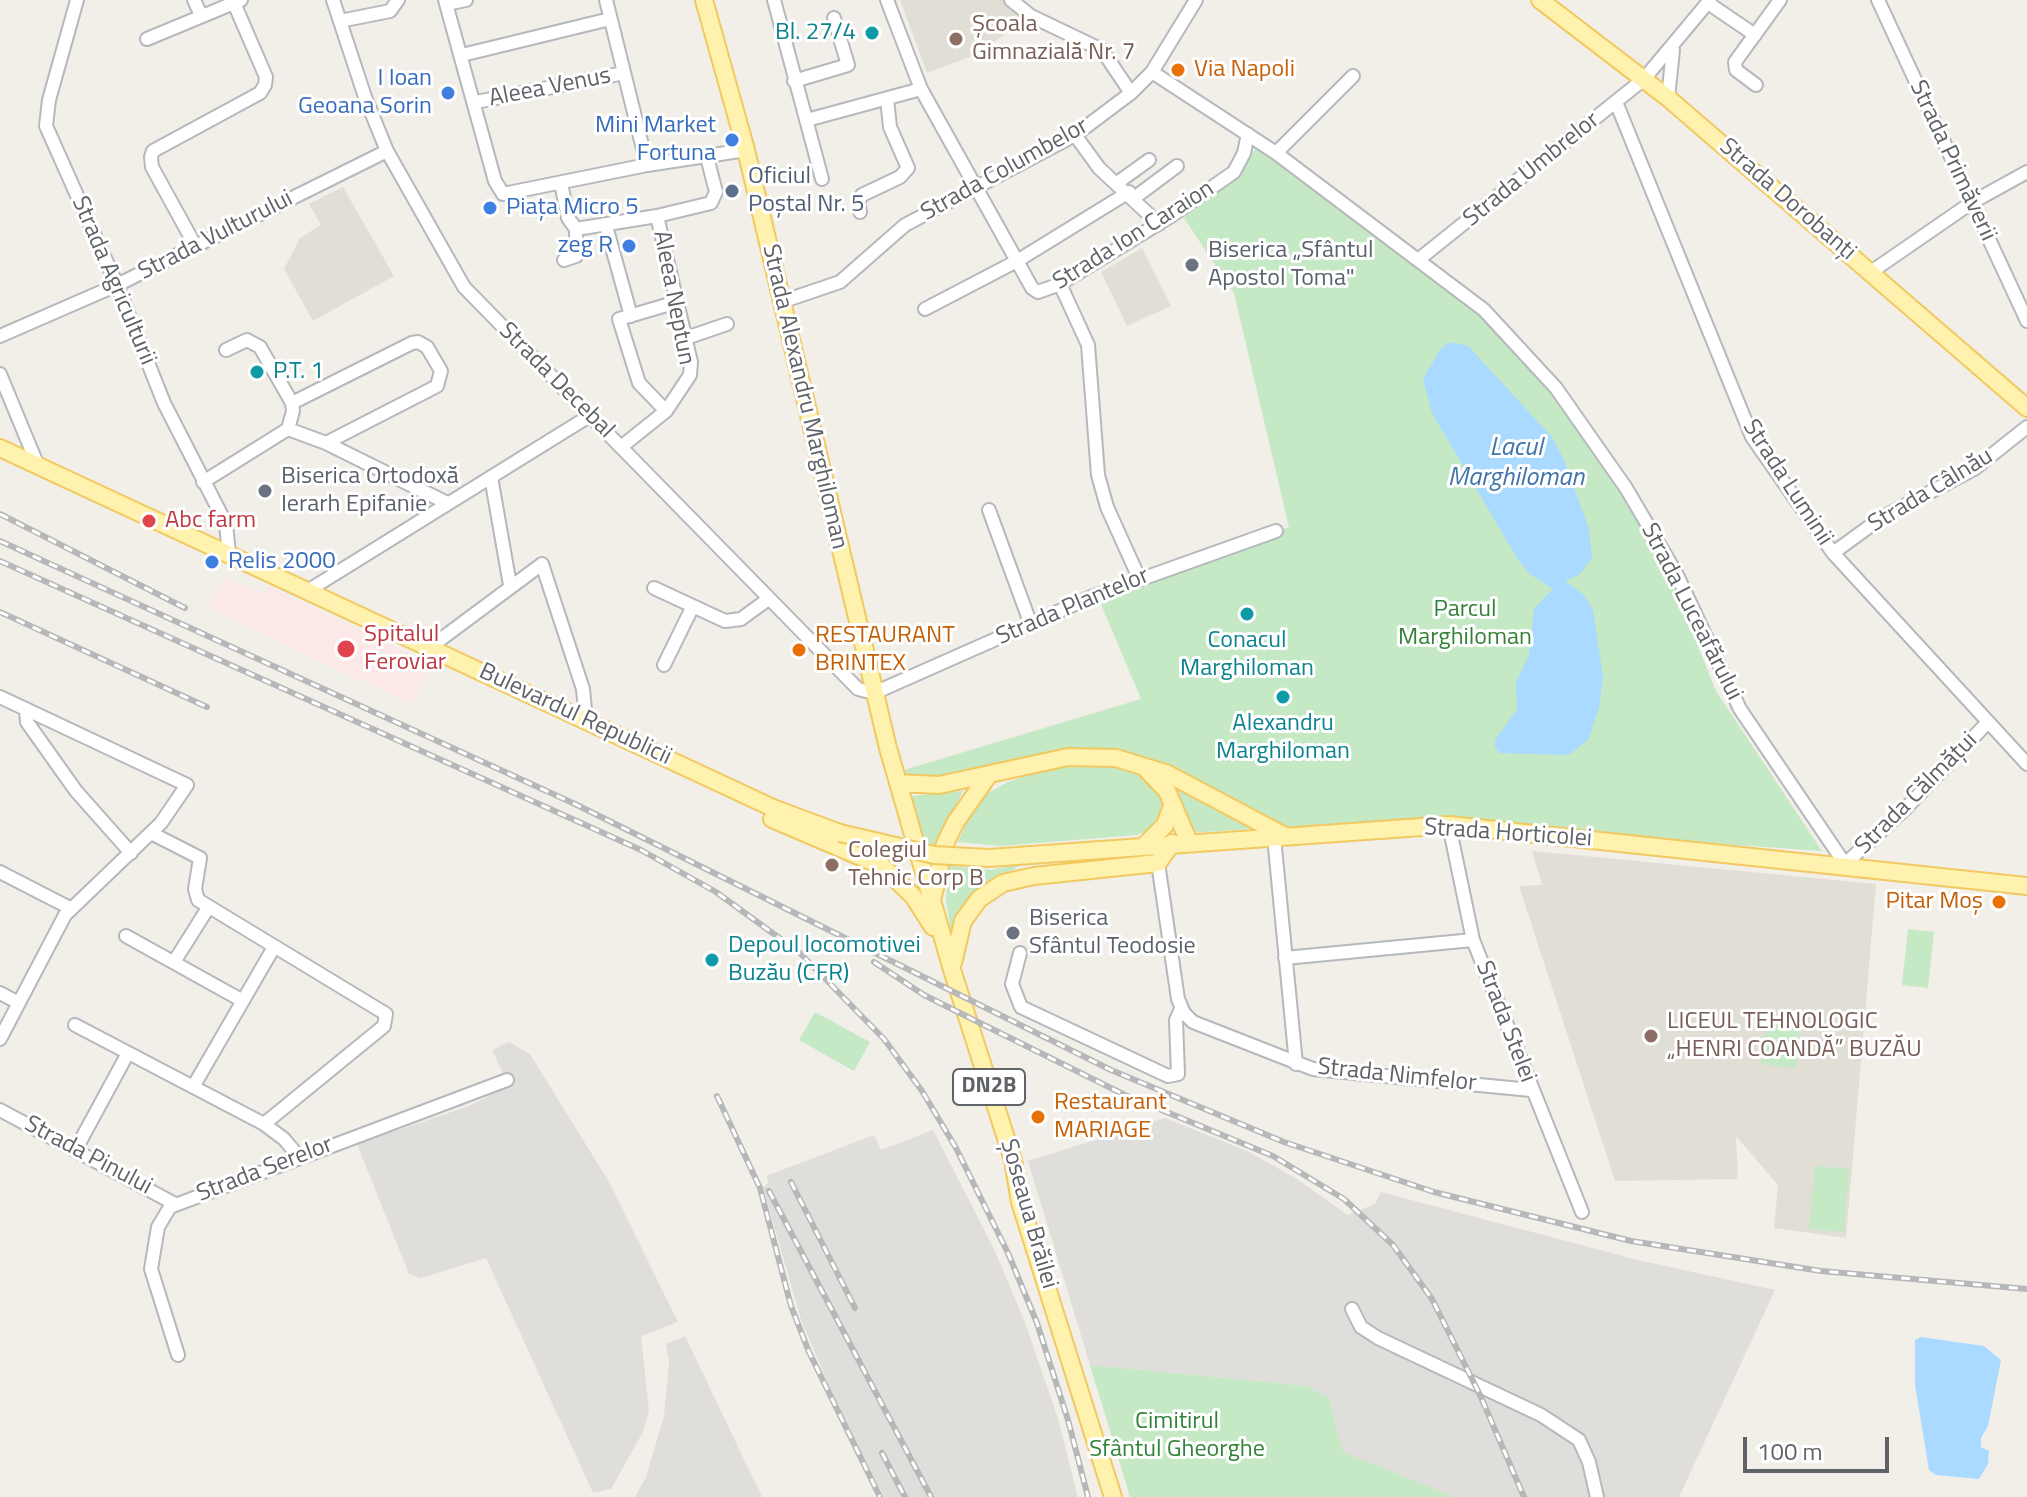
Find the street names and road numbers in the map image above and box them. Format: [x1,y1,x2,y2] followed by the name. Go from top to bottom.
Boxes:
[487,62,613,114] street label: Aleea Venus
[1902,76,2002,246] street label: Strada Primăverii
[1458,106,1606,234] street label: Strada Umbrelor
[916,112,1094,228] street label: Strada Columbelor
[1713,133,1861,267] street label: Strada Dorobanți
[1048,175,1220,297] street label: Strada Ion Caraion
[134,185,298,287] street label: Strada Vulturului
[65,192,161,370] street label: Strada Agriculturii
[646,228,700,368] street label: Aleea Neptun
[755,242,853,552] street label: Strada Alexandru Marghiloman
[492,317,620,445] street label: Strada Decebal
[1736,415,1838,551] street label: Strada Luminii
[1864,443,1998,539] street label: Strada Câlnău
[1634,519,1748,705] street label: Strada Luceafărului
[992,562,1154,652] street label: Strada Plantelor
[474,658,676,772] street label: Bulevardul Republicii
[1850,727,1984,861] street label: Strada Călmățui
[1423,814,1593,854] street label: Strada Horticolei
[1469,957,1541,1087] street label: Strada Stelei
[1316,1053,1478,1099] street label: Strada Nimfelor
[953,1069,1025,1105] road number: DN2B
[19,1110,157,1202] street label: Strada Pinului
[193,1131,337,1209] street label: Strada Serelor
[993,1136,1063,1292] street label: Șoseaua Brăilei

